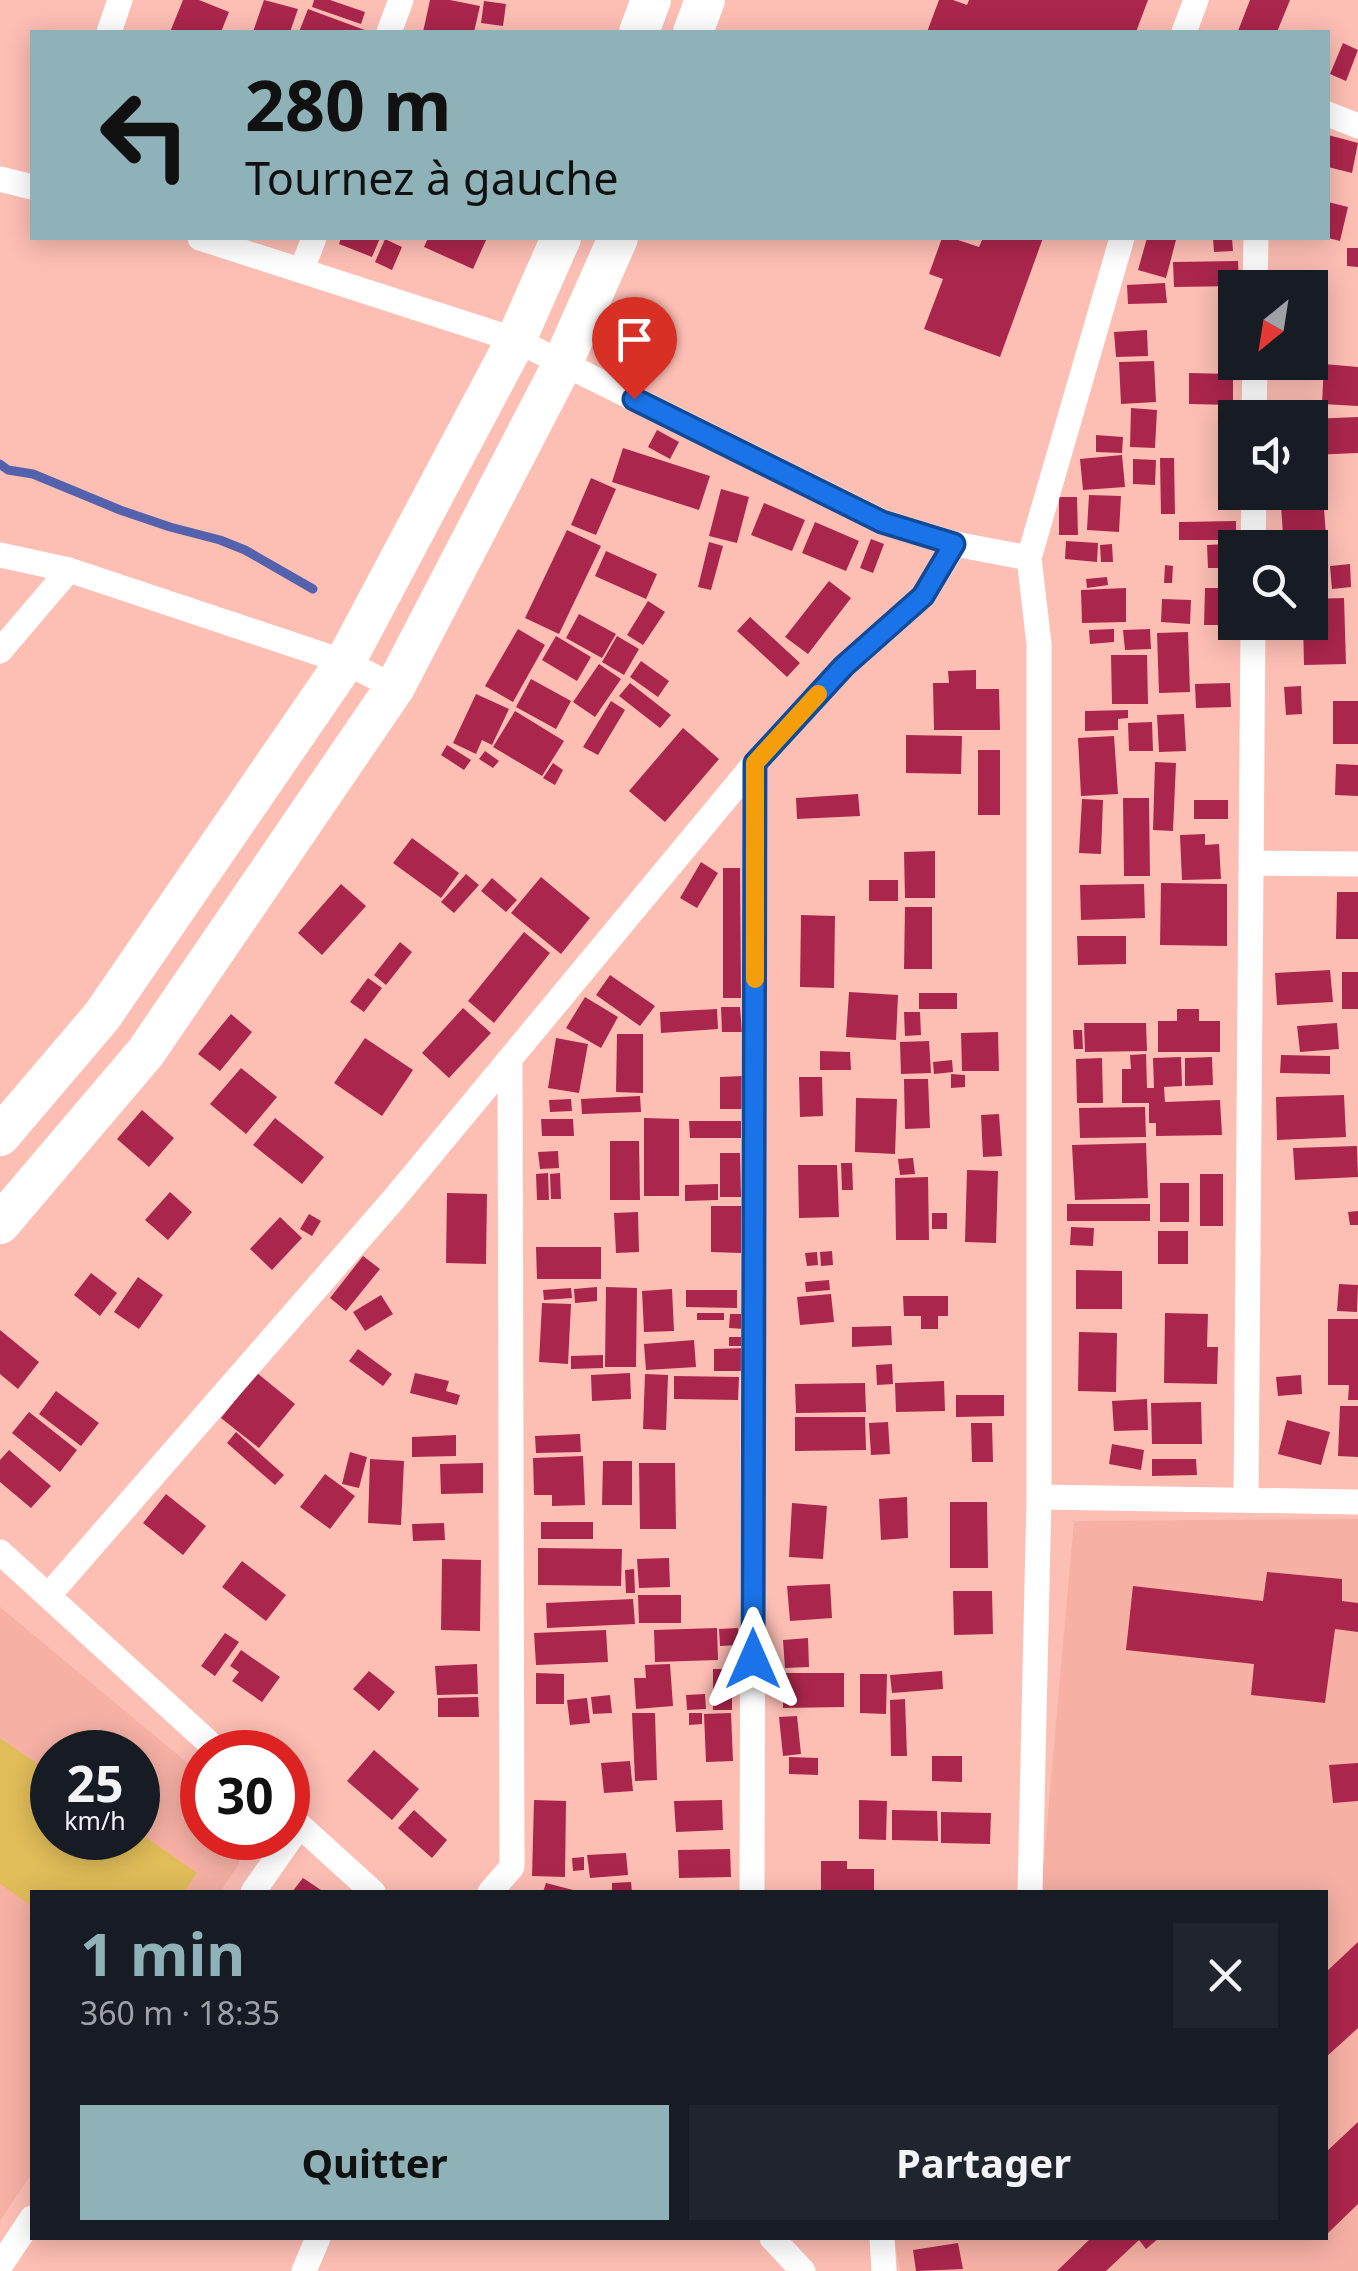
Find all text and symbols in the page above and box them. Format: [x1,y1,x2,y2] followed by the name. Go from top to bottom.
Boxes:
[245,56,452,152] text: 280 m
[80,70,210,200] icon: left
[245,147,619,208] text: Tournez à gauche
[1218,270,1328,380] north arrow
[1218,270,1328,640] map controls
[592,297,677,400] pin
[607,312,662,367] icon: arrive
[1218,400,1328,510] button: sound
[1218,530,1328,640] button: search
[701,1607,805,1711] position arrow
[180,1730,310,1860] speed limit sign: 30
[66,1749,124,1817] text: 25
[64,1803,126,1837] text: km/h
[80,1912,245,1994] text: 1 min
[1173,1923,1278,2028] button: close
[80,1991,280,2034] text: 360 m · 18:35
[80,2105,669,2220] button: Quitter
[689,2105,1278,2220] button: Partager

